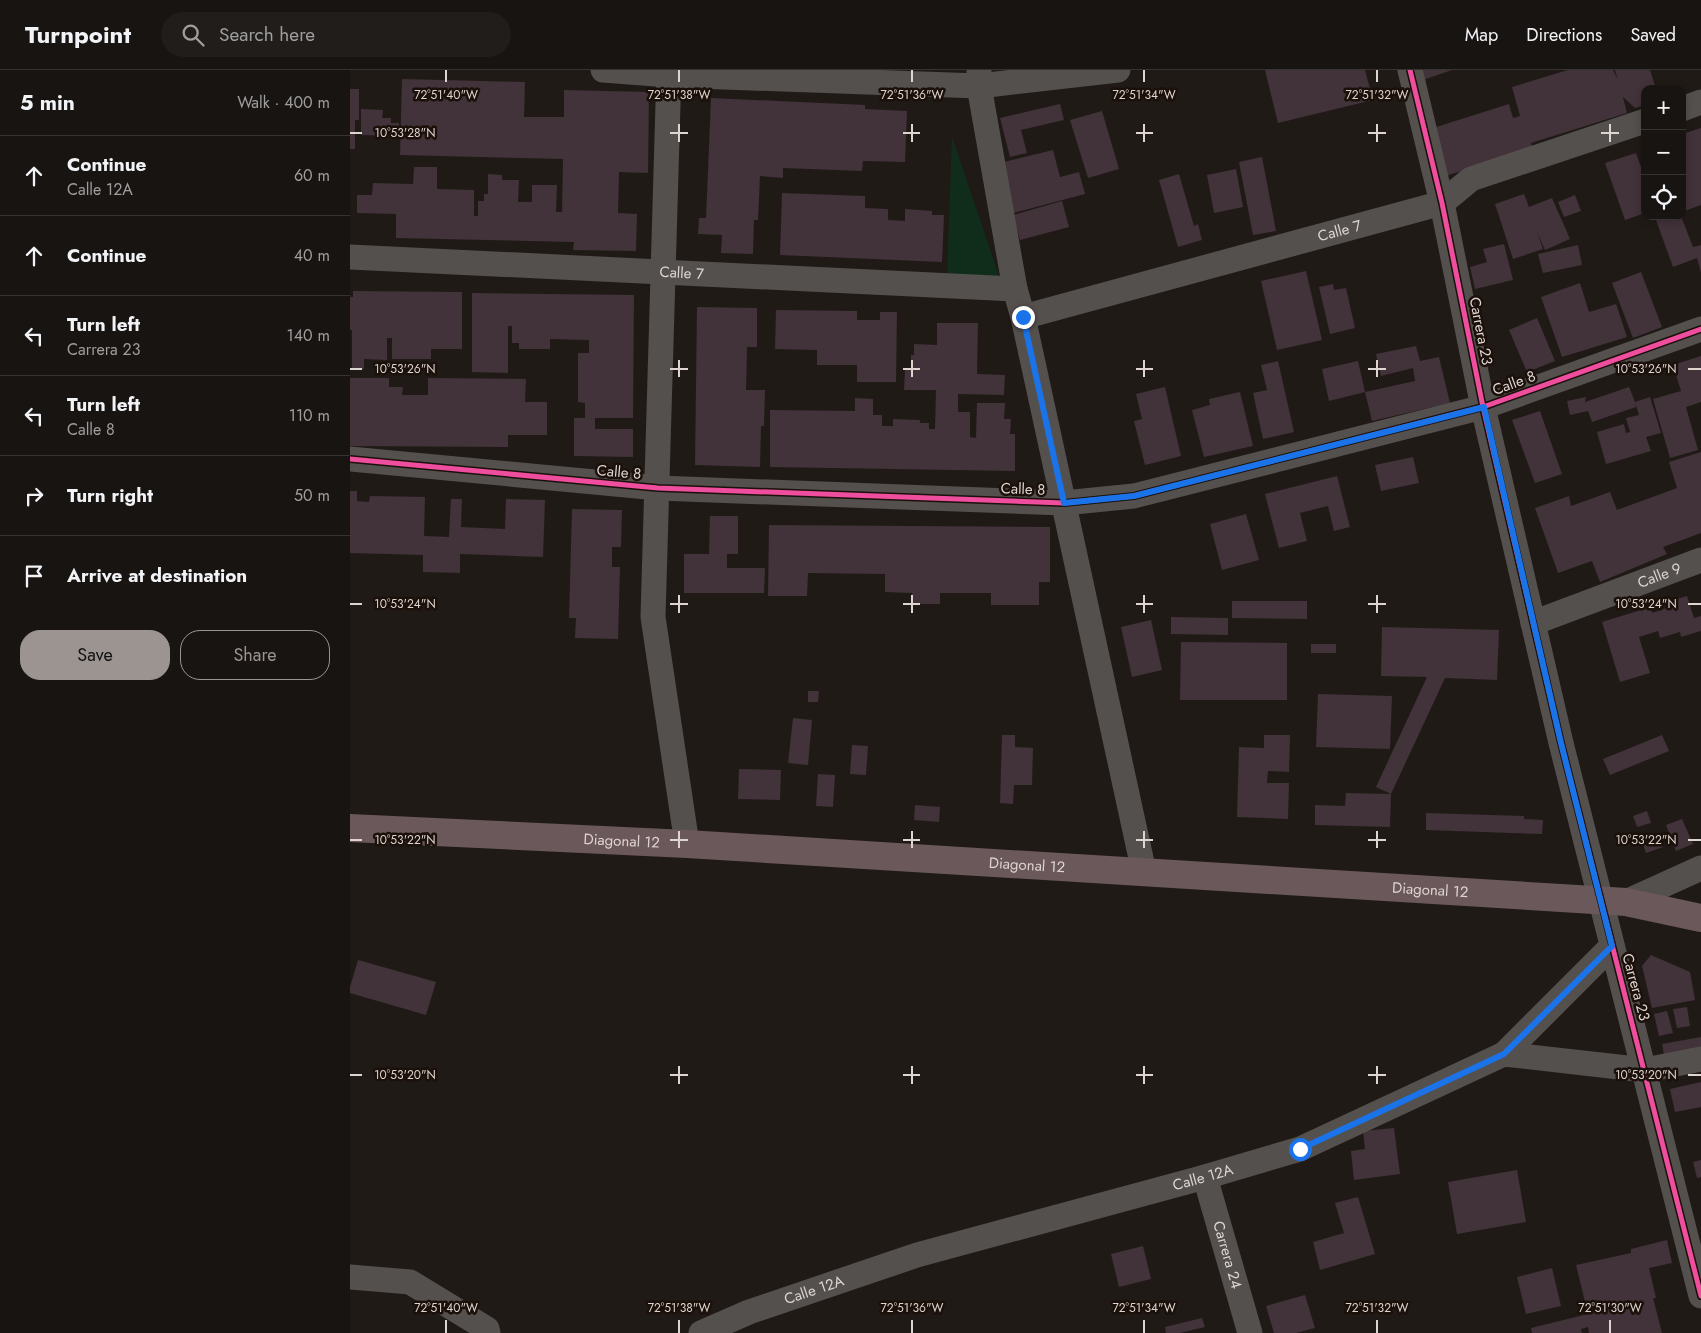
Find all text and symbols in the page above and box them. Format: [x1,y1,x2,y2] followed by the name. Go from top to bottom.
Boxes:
[161,12,511,57] search box
[25,17,131,52] text: Turnpoint
[179,21,207,49] icon: search
[219,21,315,48] text: Search here
[1465,22,1498,48] text: Map
[1526,22,1602,48] text: Directions
[1630,22,1676,48] text: Saved
[1641,85,1686,220] map controls
[1641,85,1686,130] button: +
[414,86,478,104] text: 72°51'40"W
[648,86,710,104] text: 72°51'38"W
[881,86,944,104] text: 72°51'36"W
[1112,86,1176,104] text: 72°51'34"W
[1346,86,1409,104] text: 72°51'32"W
[20,88,75,118] text: 5 min
[237,91,330,114] text: Walk · 400 m
[375,124,435,142] text: 10°53'28"N
[1641,130,1686,175] button: −
[67,151,146,178] text: Continue
[20,162,48,190] icon: ahead
[294,164,330,187] text: 60 m
[1641,175,1686,220] button: locate
[67,178,133,201] text: Calle 12A
[1315,214,1364,247] street label: Calle 7
[20,242,48,270] icon: ahead
[67,242,146,269] text: Continue
[294,244,330,267] text: 40 m
[659,261,705,285] street label: Calle 7
[1464,295,1498,367] street label: Carrera 23
[1012,306,1035,329] route end
[67,311,140,338] text: Turn left
[20,322,48,350] icon: left
[287,324,330,347] text: 140 m
[67,338,140,361] text: Carrera 23
[374,360,436,378] text: 10°53'26"N
[1615,360,1677,378] text: 10°53'26"N
[1489,365,1539,401] street label: Calle 8
[67,391,140,418] text: Turn left
[20,402,48,430] icon: left
[289,404,330,427] text: 110 m
[67,418,115,441] text: Calle 8
[596,459,642,485] street label: Calle 8
[1000,477,1046,501] street label: Calle 8
[20,482,48,510] icon: right
[67,482,153,509] text: Turn right
[294,484,330,507] text: 50 m
[1634,557,1684,594] street label: Calle 9
[20,562,48,590] icon: arrive
[67,562,247,589] text: Arrive at destination
[374,595,436,613] text: 10°53'24"N
[1615,595,1677,613] text: 10°53'24"N
[20,630,170,680] button: Save
[180,630,330,680] button: Share
[583,828,660,854] street label: Diagonal 12
[374,831,436,849] text: 10°53'22"N
[1615,831,1677,849] text: 10°53'22"N
[988,852,1066,878] street label: Diagonal 12
[1391,877,1469,903] street label: Diagonal 12
[1616,951,1656,1023] street label: Carrera 23
[374,1066,436,1084] text: 10°53'20"N
[1615,1066,1677,1084] text: 10°53'20"N
[1289,1138,1312,1161] route start
[1170,1158,1236,1196] street label: Calle 12A
[1207,1218,1248,1292] street label: Carrera 24
[781,1270,847,1310] street label: Calle 12A
[414,1299,478,1317] text: 72°51'40"W
[648,1299,710,1317] text: 72°51'38"W
[881,1299,944,1317] text: 72°51'36"W
[1112,1299,1176,1317] text: 72°51'34"W
[1346,1299,1409,1317] text: 72°51'32"W
[1578,1299,1642,1317] text: 72°51'30"W

